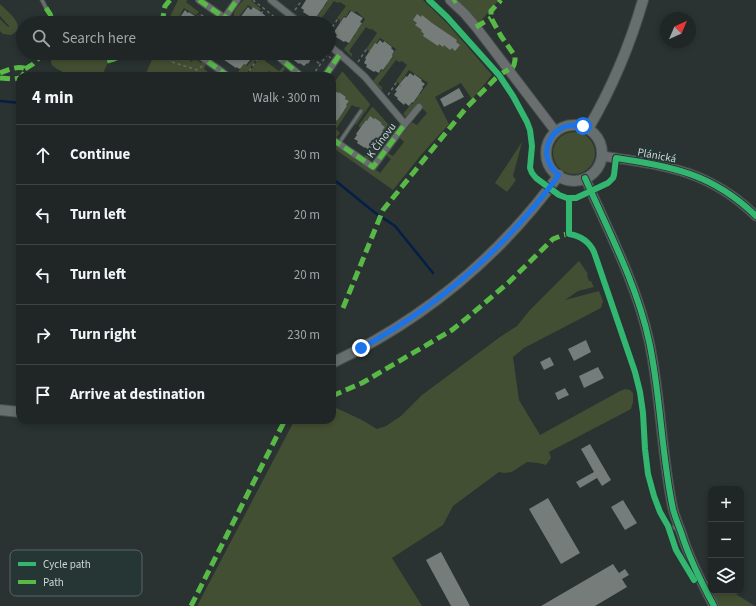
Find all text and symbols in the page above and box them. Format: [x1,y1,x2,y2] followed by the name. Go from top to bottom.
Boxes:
[660,12,696,48] north arrow
[16,16,336,60] search box
[30,27,52,49] icon: search
[62,28,136,49] text: Search here
[32,86,73,110] text: 4 min
[252,89,320,107] text: Walk · 300 m
[574,117,592,135] route start
[363,120,400,161] street label: K Čínovu
[32,144,54,166] icon: ahead
[70,144,130,165] text: Continue
[636,144,678,167] street label: Plánická
[294,146,320,164] text: 30 m
[32,204,54,226] icon: left
[70,204,126,225] text: Turn left
[294,206,320,224] text: 20 m
[32,264,54,286] icon: left
[70,264,126,285] text: Turn left
[294,266,320,284] text: 20 m
[32,324,54,346] icon: right
[70,324,136,345] text: Turn right
[287,326,320,344] text: 230 m
[352,339,370,357] route end
[32,384,54,406] icon: arrive
[70,384,205,405] text: Arrive at destination
[708,486,744,594] map controls
[708,486,744,522] button: +
[708,522,744,558] button: −
[10,550,142,596] legend
[43,557,91,572] text: Cycle path
[708,558,744,594] button: layers
[43,575,64,590] text: Path

